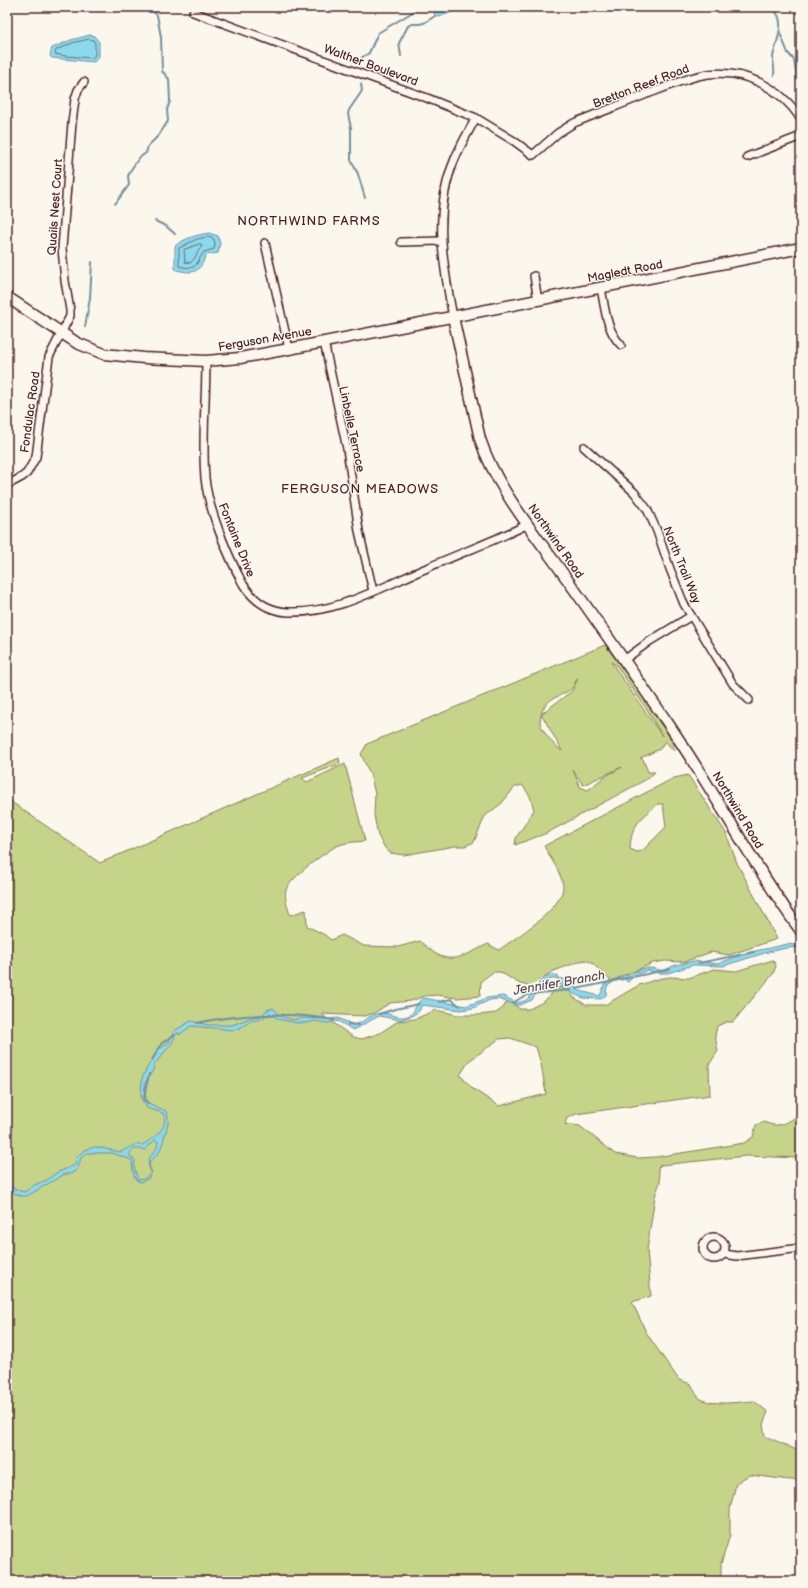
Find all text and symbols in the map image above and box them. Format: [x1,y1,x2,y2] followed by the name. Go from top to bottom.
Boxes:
[322,41,420,90] street label: Walther Boulevard
[591,61,692,112] street label: Bretton Reef Road
[45,158,66,256] street label: Quails Nest Court
[237,213,381,229] district label: NORTHWIND FARMS
[586,257,664,286] street label: Magledt Road
[217,324,313,355] street label: Ferguson Avenue
[17,370,44,454] street label: Fondulac Road
[335,385,368,473] street label: Linbelle Terrace
[281,481,439,497] district label: FERGUSON MEADOWS
[215,501,258,579] street label: Fontaine Drive
[524,501,587,581] street label: Northwind Road
[659,524,704,606] street label: North Trail Way
[709,769,767,852] street label: Northwind Road
[511,967,606,999] water label: Jennifer Branch

